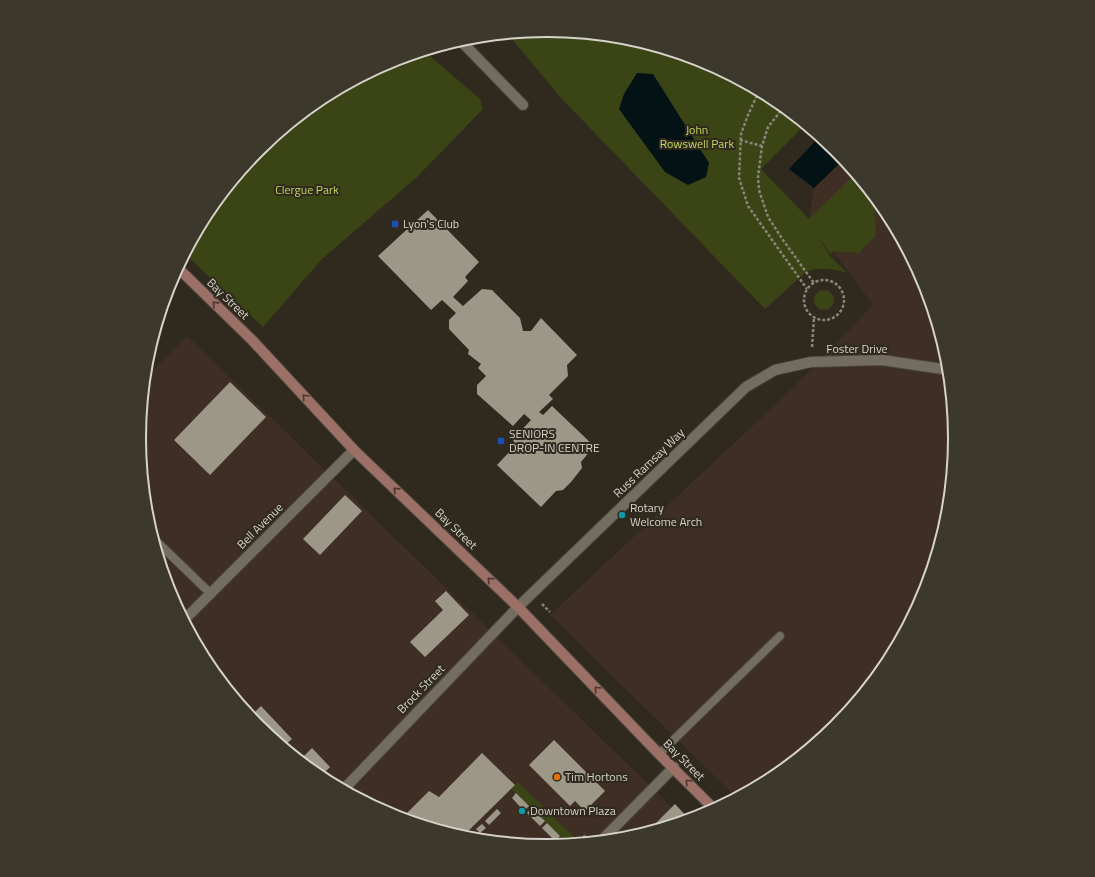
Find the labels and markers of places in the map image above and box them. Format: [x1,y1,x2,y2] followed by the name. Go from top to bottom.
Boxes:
[403,214,459,233] place label: Lyon's Club
[390,219,400,229] marker: Lyon's Club
[509,424,600,457] place label: SENIORS DROP-IN CENTRE
[496,436,506,446] marker: SENIORS DROP-IN CENTRE
[630,498,702,531] place label: Rotary Welcome Arch
[617,510,627,520] marker: Rotary Welcome Arch
[565,767,628,786] place label: Tim Hortons
[552,772,562,782] marker: Tim Hortons
[530,801,616,820] place label: Downtown Plaza
[517,806,527,816] marker: Downtown Plaza

